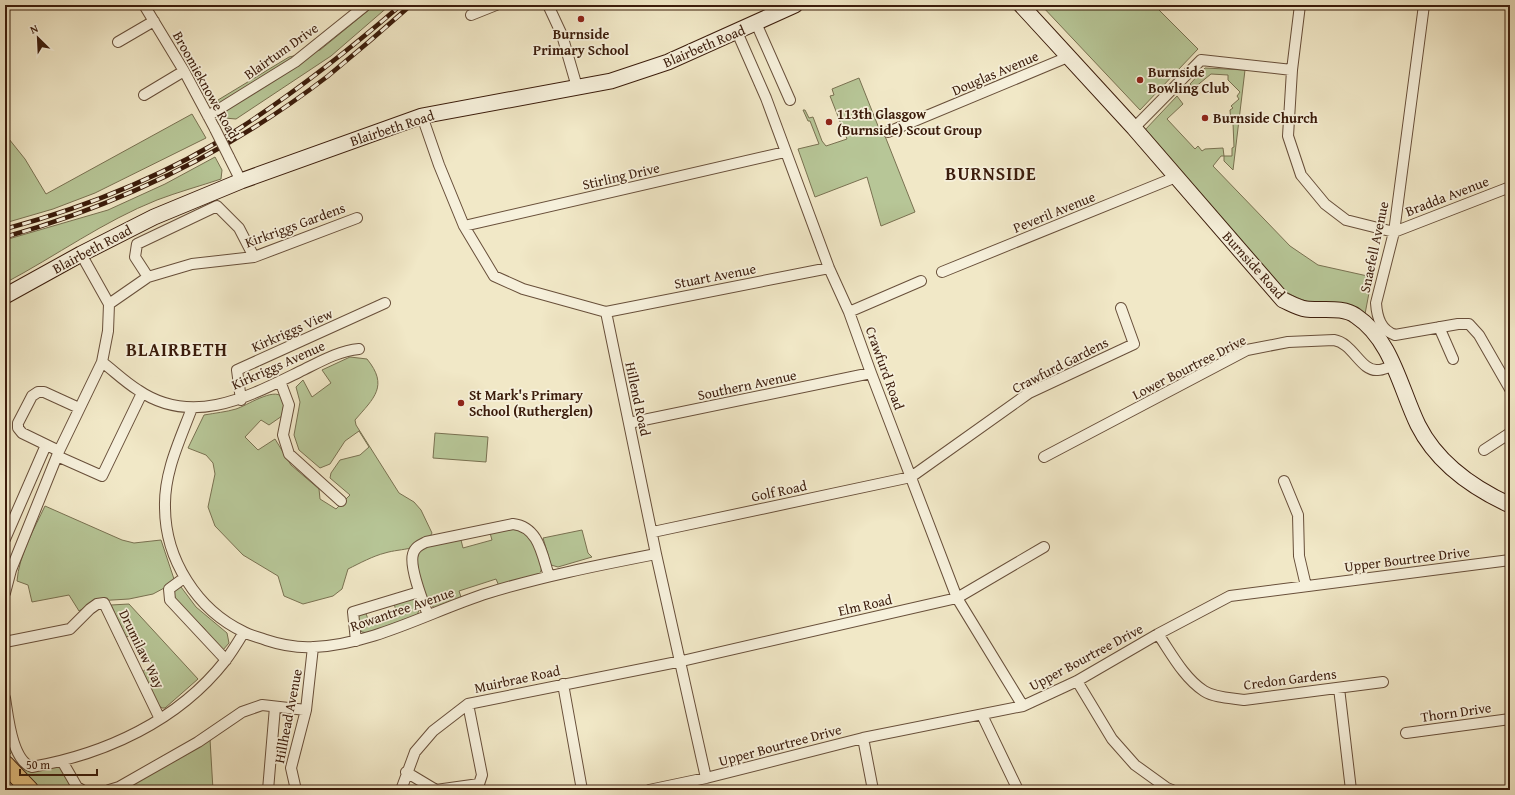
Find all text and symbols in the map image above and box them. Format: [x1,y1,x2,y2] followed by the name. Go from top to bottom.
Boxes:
[576,14,586,24] marker: Burnside Primary School
[18,18,58,58] north arrow
[240,18,323,84] street label: Blairtum Drive
[27,20,41,38] text: N
[660,20,749,72] street label: Blairbeth Road
[533,24,630,60] place label: Burnside Primary School
[168,28,244,143] street label: Broomieknowe Road
[949,46,1042,100] street label: Douglas Avenue
[1148,62,1230,98] place label: Burnside Bowling Club
[1135,75,1145,85] marker: Burnside Bowling Club
[837,104,982,140] place label: 113th Glasgow (Burnside) Scout Group
[347,105,437,151] street label: Blairbeth Road
[1213,108,1318,128] place label: Burnside Church
[1200,113,1210,123] marker: Burnside Church
[824,117,834,127] marker: 113th Glasgow (Burnside) Scout Group
[580,157,662,195] street label: Stirling Drive
[945,160,1037,187] district label: BURNSIDE
[1402,171,1492,221] street label: Bradda Avenue
[1010,186,1098,238] street label: Peveril Avenue
[242,198,348,252] street label: Kirkriggs Gardens
[1355,199,1394,295] street label: Snaefell Avenue
[49,219,136,278] street label: Blairbeth Road
[1218,227,1290,304] street label: Burnside Road
[672,258,758,294] street label: Stuart Avenue
[248,303,336,357] street label: Kirkriggs View
[861,324,909,413] street label: Crawfurd Road
[1129,329,1250,404] street label: Lower Bourtree Drive
[1008,332,1112,398] street label: Crawfurd Gardens
[228,335,328,395] street label: Kirkriggs Avenue
[126,336,228,363] district label: BLAIRBETH
[620,360,656,438] street label: Hillend Road
[696,365,799,405] street label: Southern Avenue
[469,385,593,421] place label: St Mark's Primary School (Rutherglen)
[456,398,466,408] marker: St Mark's Primary School (Rutherglen)
[749,475,809,507] street label: Golf Road
[1343,541,1471,577] street label: Upper Bourtree Drive
[347,582,457,636] street label: Rowantree Avenue
[836,589,894,621] street label: Elm Road
[114,606,170,692] street label: Drumilaw Way
[1026,618,1147,695] street label: Upper Bourtree Drive
[472,660,562,698] street label: Muirbrae Road
[1242,663,1338,695] street label: Credon Gardens
[269,667,307,765] street label: Hillhead Avenue
[1419,697,1493,727] street label: Thorn Drive
[716,719,844,771] street label: Upper Bourtree Drive
[20,751,97,777] scale bar
[26,756,50,773] text: 50 m

